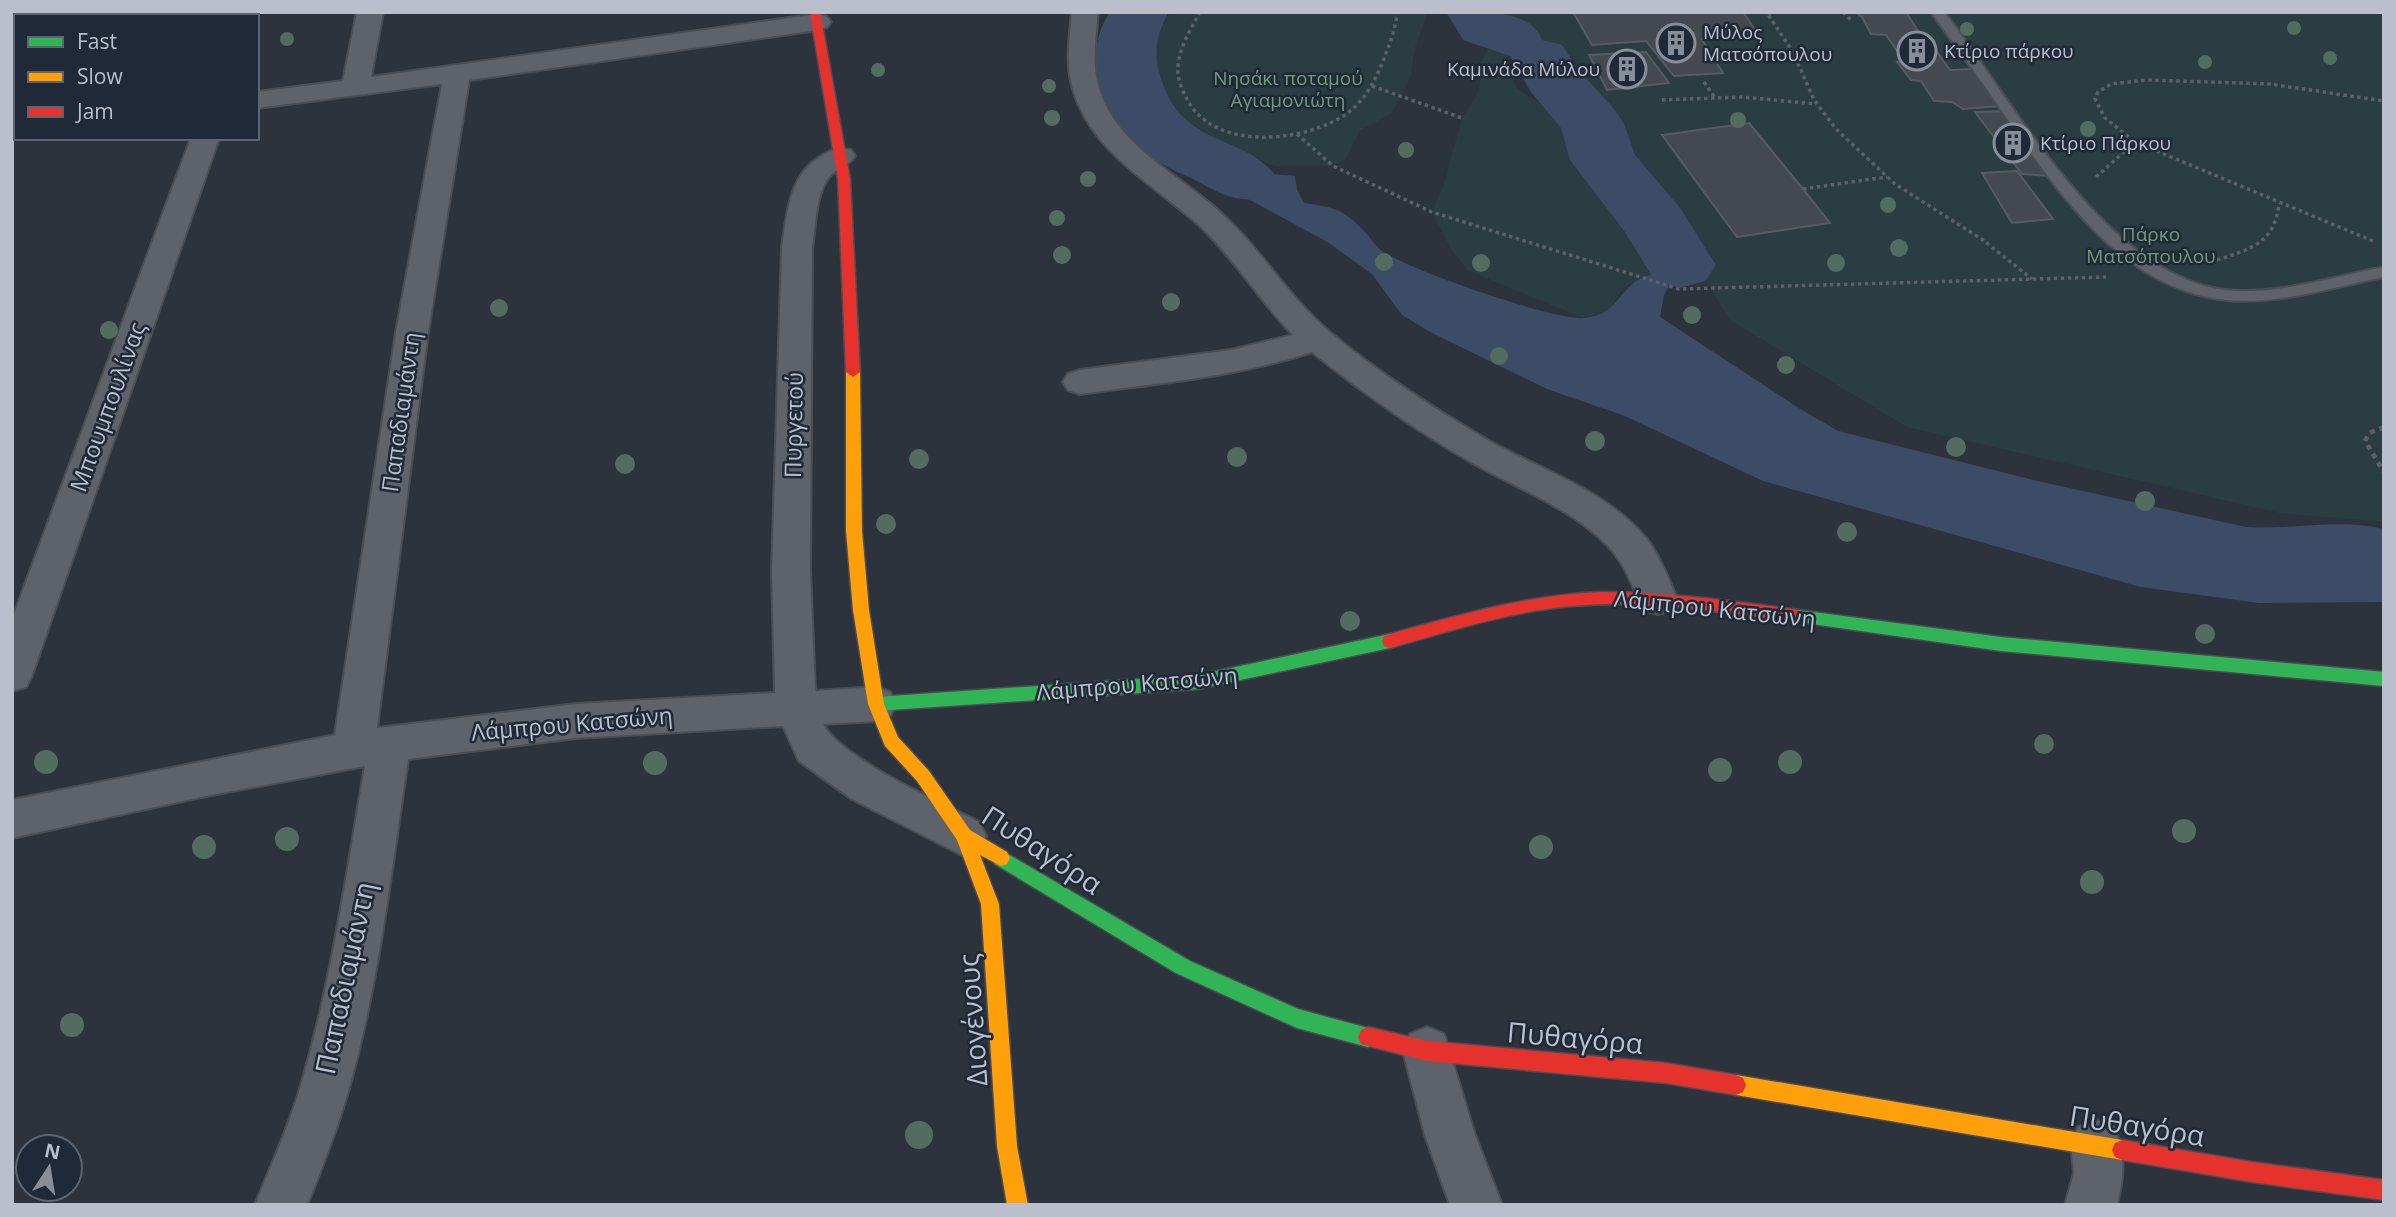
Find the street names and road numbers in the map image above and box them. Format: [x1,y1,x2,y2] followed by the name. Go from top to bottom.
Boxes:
[62,317,153,496] street label: Μπουμπουλίνας
[373,330,427,494] street label: Παπαδιαμάντη
[776,372,810,478] street label: Πυργετού
[1613,582,1817,634] street label: Λάμπρου Κατσώνη
[1035,658,1239,708] street label: Λάμπρου Κατσώνη
[470,698,674,748] street label: Λάμπρου Κατσώνη
[975,796,1110,902] street label: Πυθαγόρα
[305,878,383,1078] street label: Παπαδιαμάντη
[948,952,996,1088] street label: Διογένους
[1506,1012,1645,1062] street label: Πυθαγόρα
[2067,1096,2207,1154] street label: Πυθαγόρα

